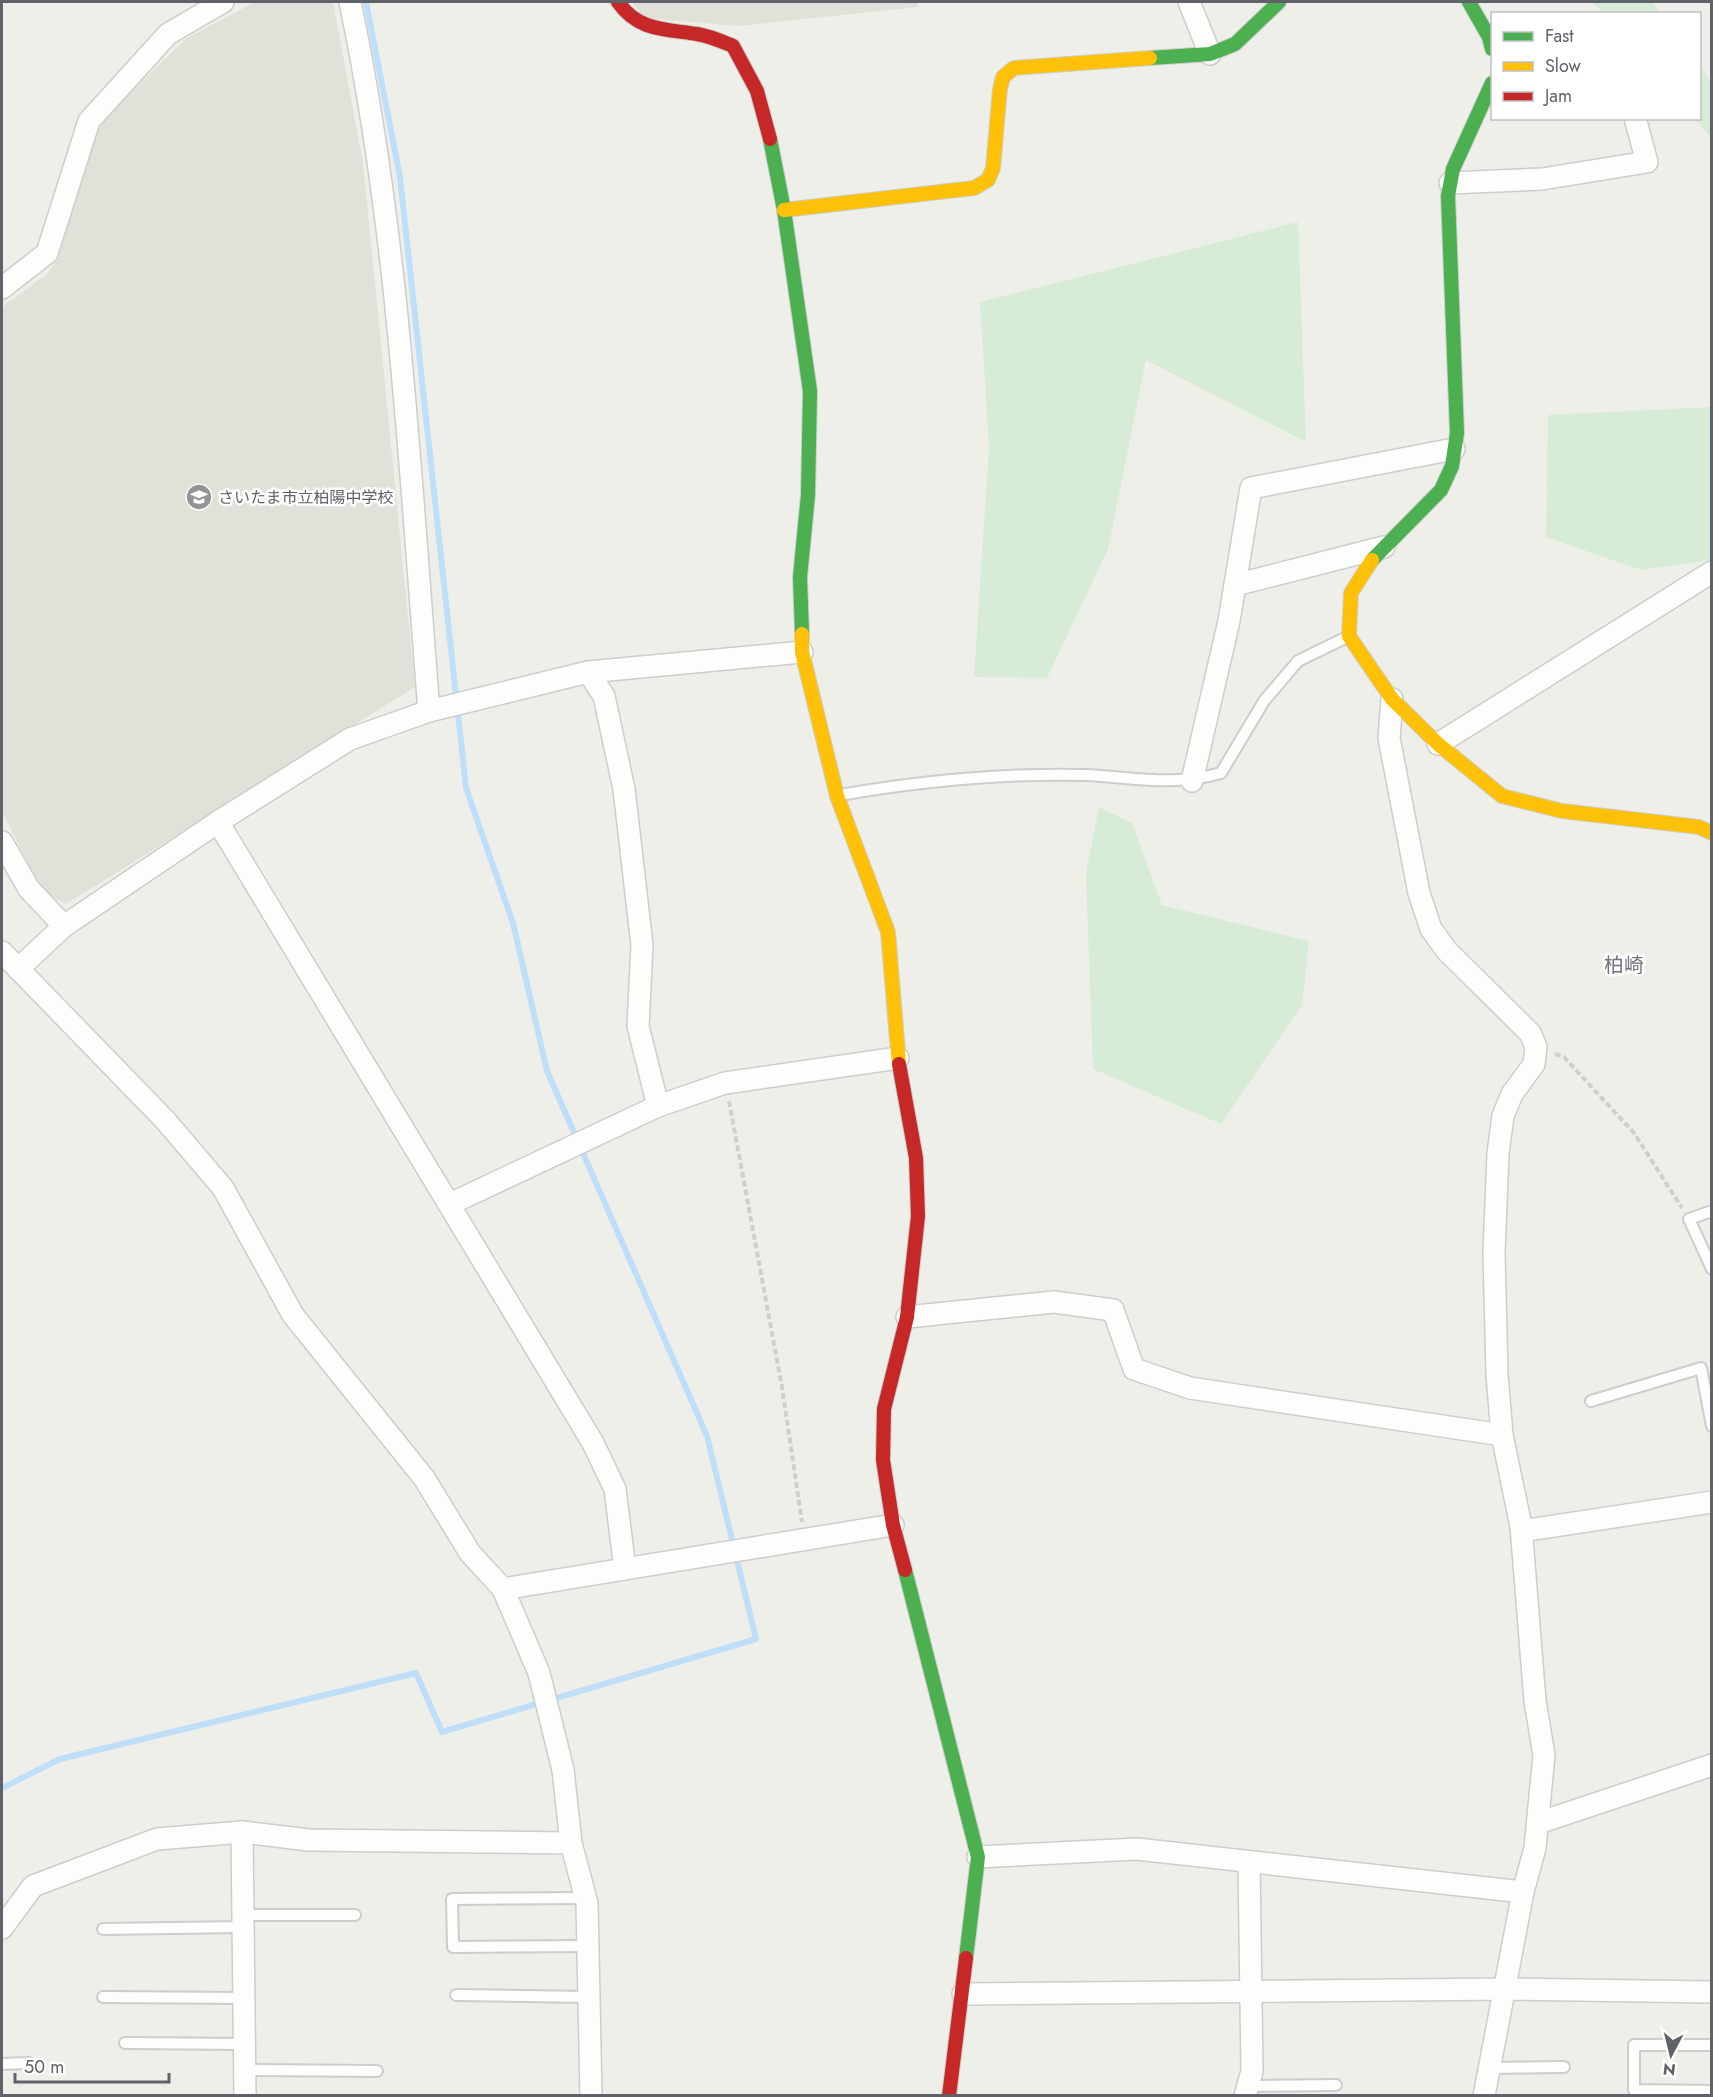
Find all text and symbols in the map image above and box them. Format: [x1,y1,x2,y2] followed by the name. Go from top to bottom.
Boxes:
[1491,12,1701,120] legend
[1545,23,1574,49] text: Fast
[1545,53,1582,79] text: Slow
[1543,83,1572,109] text: Jam
[184,482,214,512] school or university icon: さいたま市立柏陽中学校
[218,486,394,509] place label: さいたま市立柏陽中学校
[1604,951,1644,980] district label: 柏崎
[1641,2025,1701,2085] north arrow
[15,2046,170,2084] scale bar
[24,2054,64,2080] text: 50 m
[1662,2057,1677,2082] text: N

